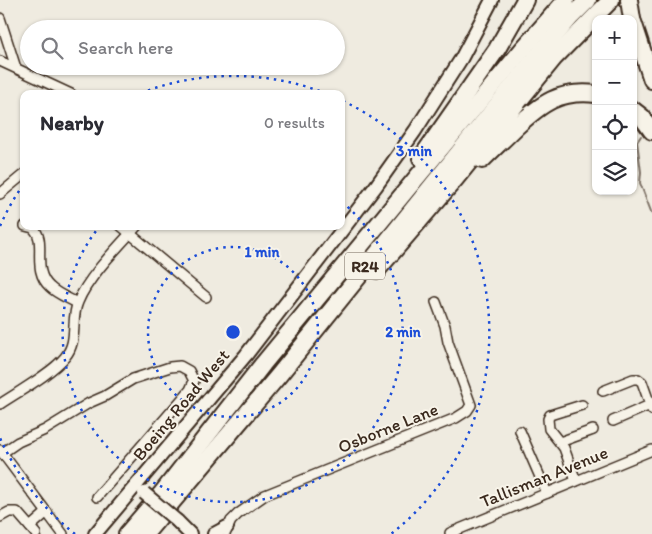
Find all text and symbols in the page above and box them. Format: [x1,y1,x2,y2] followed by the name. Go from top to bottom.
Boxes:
[592,15,637,195] map controls
[592,15,637,60] button: +
[20,20,345,75] search box
[38,34,66,62] icon: search
[78,36,173,59] text: Search here
[592,60,637,105] button: −
[592,105,637,150] button: locate
[40,110,104,135] text: Nearby
[264,113,325,132] text: 0 results
[396,142,433,160] text: 3 min
[592,150,637,195] button: layers
[245,243,280,261] text: 1 min
[345,252,385,280] road number: R24
[224,323,242,341] centre of rings
[385,323,422,341] text: 2 min
[128,345,234,465] street label: Boeing Road West
[335,398,441,458] street label: Osborne Lane
[477,441,611,513] street label: Tallisman Avenue

